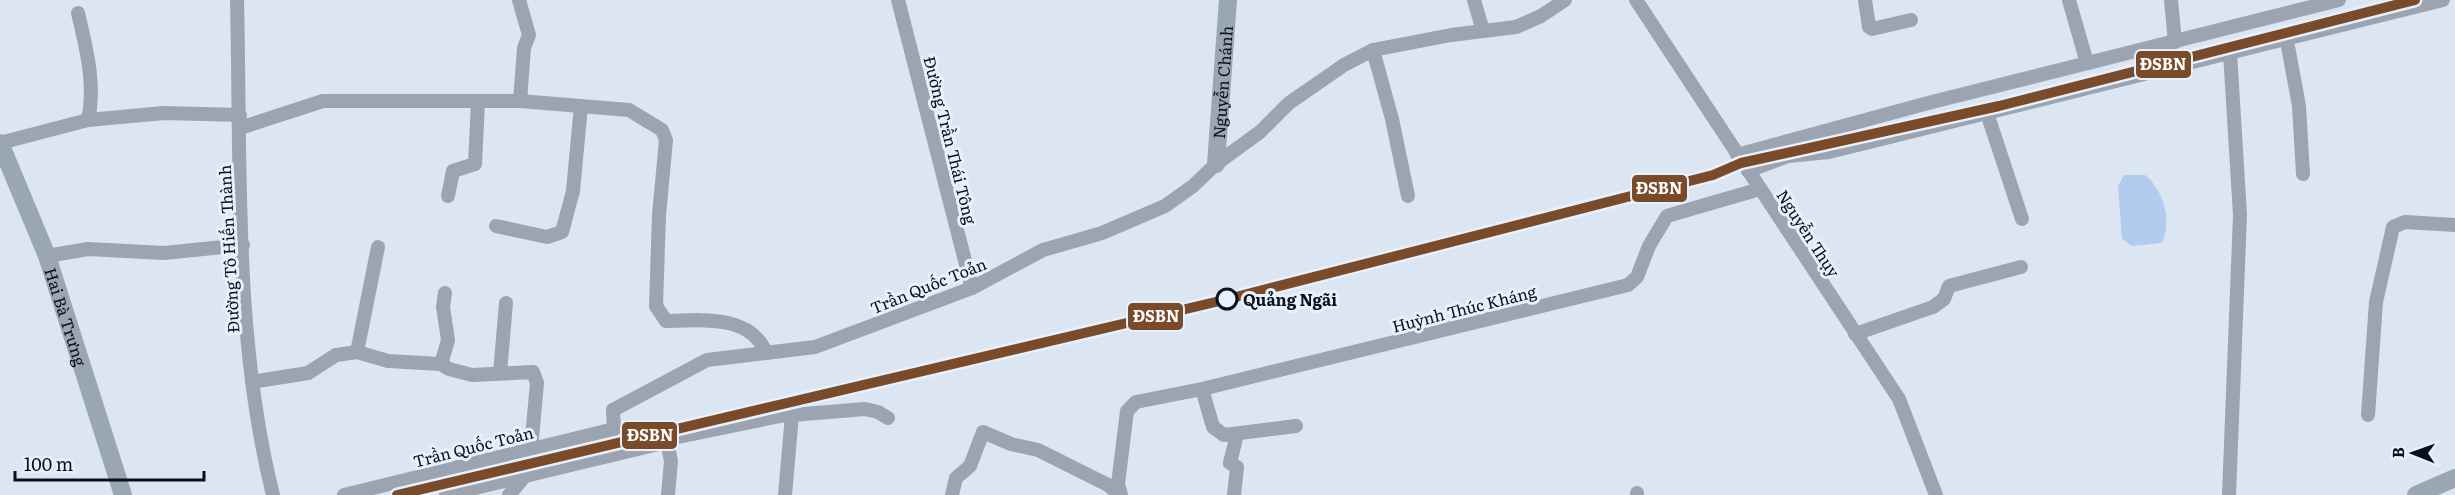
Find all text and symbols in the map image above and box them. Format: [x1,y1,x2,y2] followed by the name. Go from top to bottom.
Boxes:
[1206,24,1238,140] street label: Nguyễn Chánh
[2135,50,2192,79] line badge: ĐSBN
[2140,51,2186,75] text: ĐSBN
[918,53,984,227] street label: Đường Trần Thái Tông
[212,164,244,334] street label: Đường Tô Hiến Thành
[1631,174,1688,203] line badge: ĐSBN
[1636,175,1682,199] text: ĐSBN
[1772,184,1847,282] street label: Nguyễn Thụy
[866,251,990,319] street label: Trần Quốc Toản
[39,264,93,369] street label: Hai Bà Trưng
[1389,278,1539,338] street label: Huỳnh Thúc Kháng
[1243,287,1337,311] place label: Quảng Ngãi
[1216,288,1238,310] marker: Quảng Ngãi
[1127,302,1184,331] line badge: ĐSBN
[1133,303,1179,327] text: ĐSBN
[410,419,536,473] street label: Trần Quốc Toản
[621,421,678,450] line badge: ĐSBN
[627,422,673,446] text: ĐSBN
[2383,423,2443,483] north arrow
[15,444,204,482] scale bar
[2385,447,2409,458] text: B
[24,450,73,477] text: 100 m

